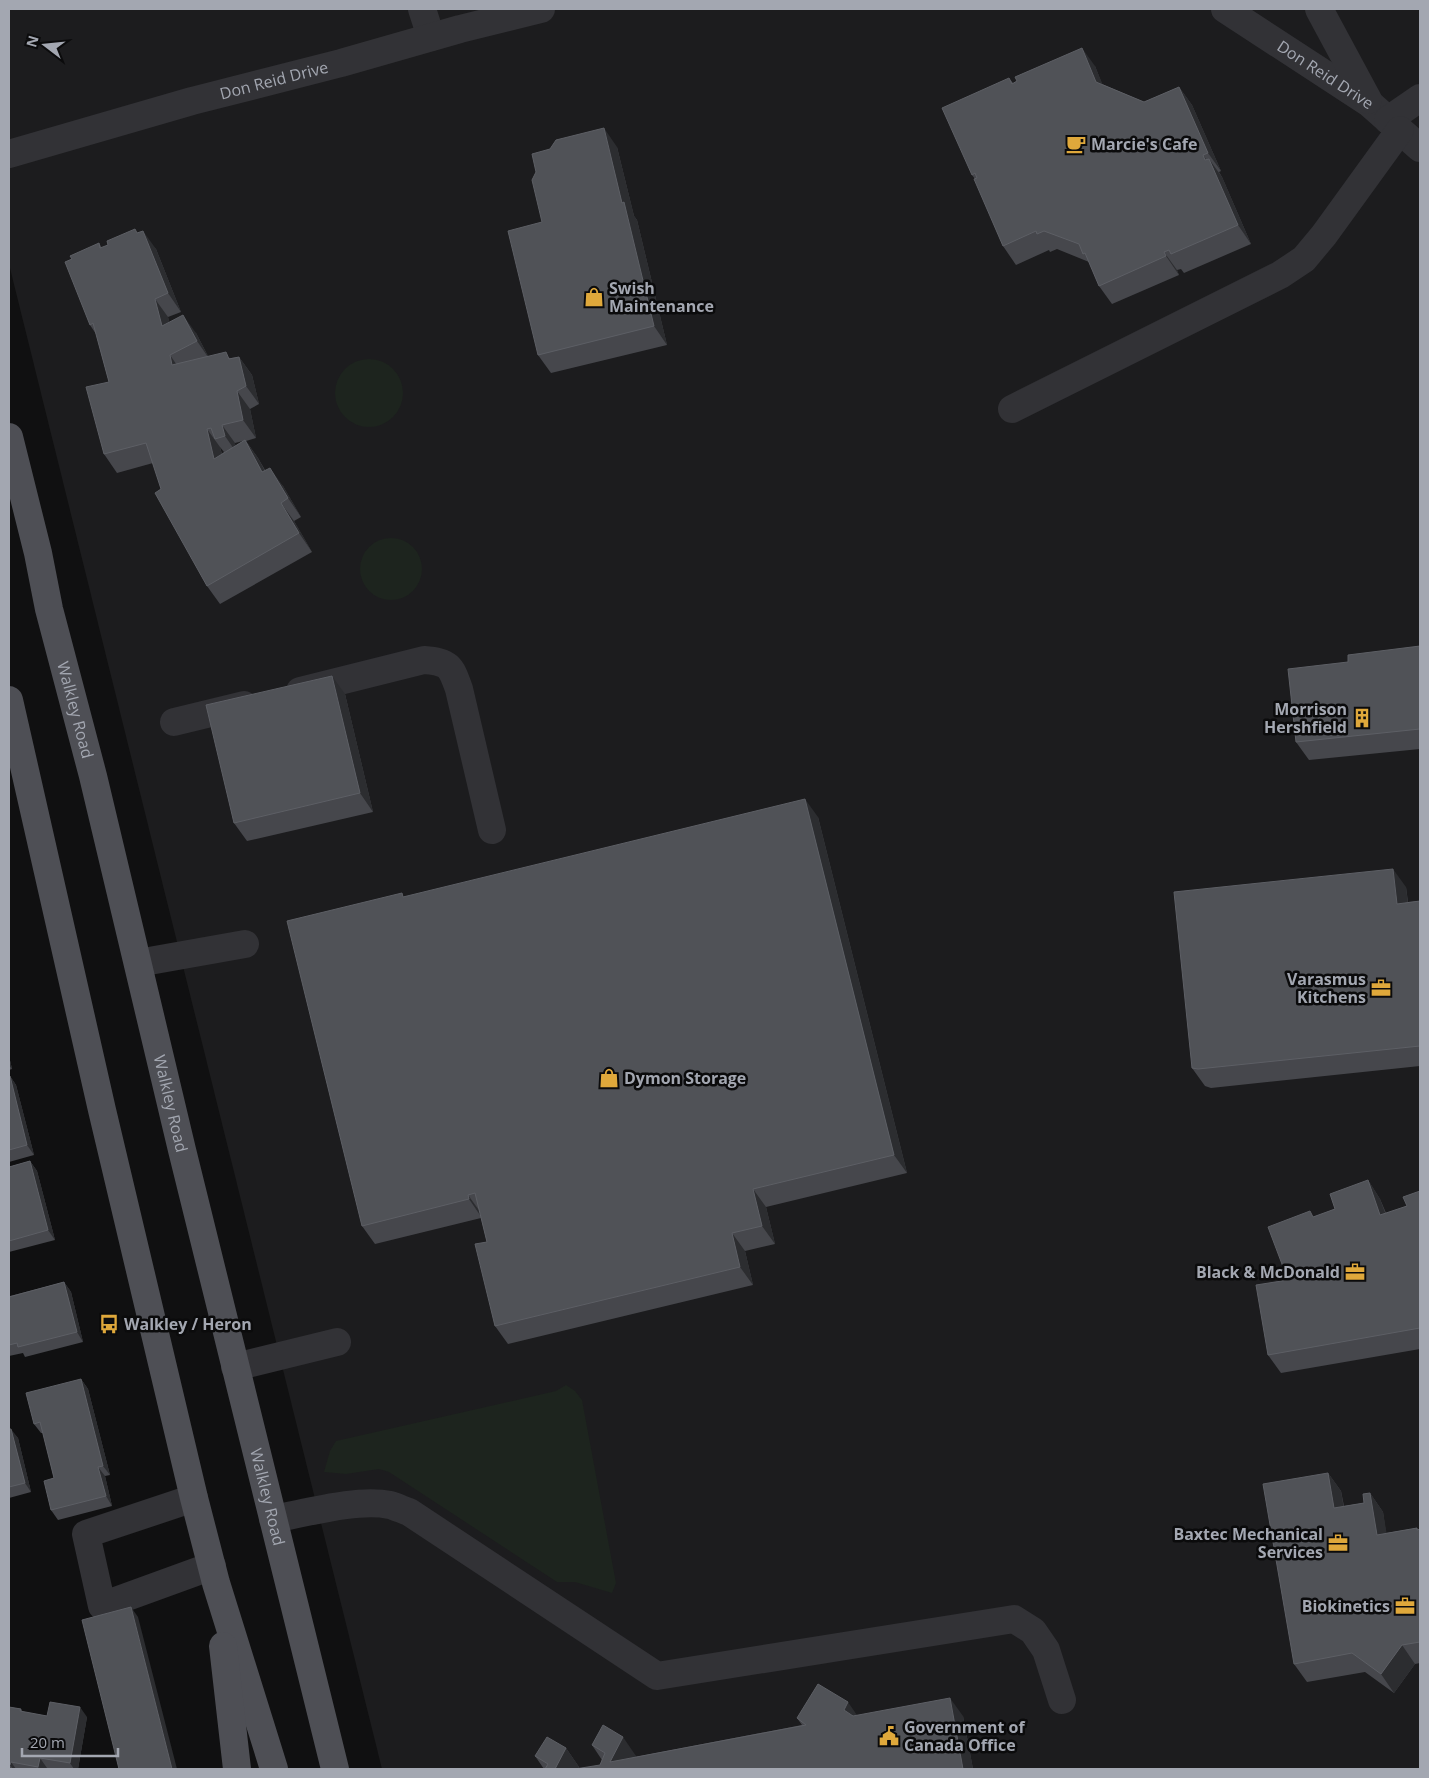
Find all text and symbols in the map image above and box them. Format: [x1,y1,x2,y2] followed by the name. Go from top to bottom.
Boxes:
[20,20,70,70] north arrow
[21,33,43,49] text: N
[1273,35,1378,114] street label: Don Reid Drive
[217,56,330,105] street label: Don Reid Drive
[1065,133,1087,155] cafe icon: Marcie's Cafe
[1091,133,1197,155] place label: Marcie's Cafe
[609,277,714,317] place label: Swish Maintenance
[583,286,605,308] shop icon: Swish Maintenance
[52,659,99,761] street label: Walkley Road
[1264,698,1347,738] place label: Morrison Hershfield
[1351,707,1373,729] building icon: Morrison Hershfield
[1287,968,1366,1008] place label: Varasmus Kitchens
[1370,977,1392,999] office icon: Varasmus Kitchens
[149,1053,193,1154] street label: Walkley Road
[598,1067,620,1089] shop icon: Dymon Storage
[624,1067,746,1089] place label: Dymon Storage
[1196,1261,1340,1283] place label: Black & McDonald
[1344,1261,1366,1283] office icon: Black & McDonald
[98,1313,120,1335] bus stop icon: Walkley / Heron
[124,1313,252,1335] place label: Walkley / Heron
[245,1446,290,1548] street label: Walkley Road
[1173,1523,1323,1563] place label: Baxtec Mechanical Services
[1327,1532,1349,1554] office icon: Baxtec Mechanical Services
[1302,1595,1390,1617] place label: Biokinetics
[1394,1595,1416,1617] office icon: Biokinetics
[904,1716,1026,1756] place label: Government of Canada Office
[878,1725,900,1747] public building icon: Government of Canada Office
[22,1726,119,1758] scale bar
[30,1732,65,1752] text: 20 m

